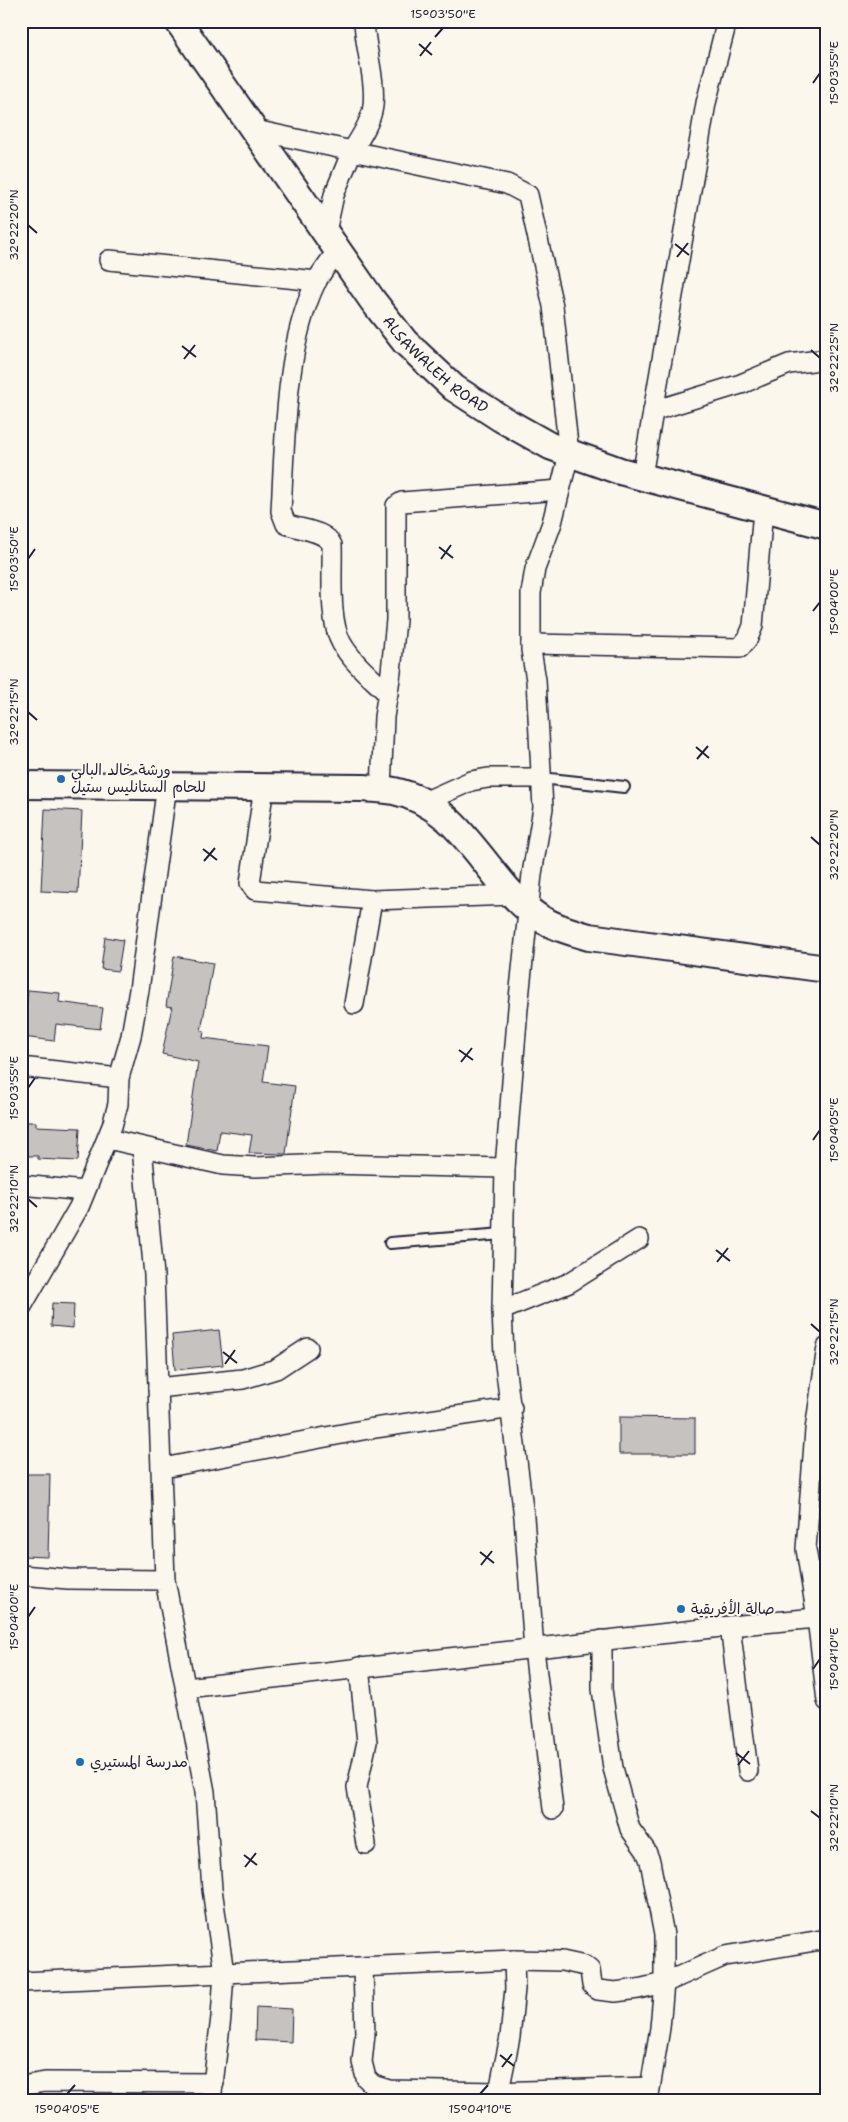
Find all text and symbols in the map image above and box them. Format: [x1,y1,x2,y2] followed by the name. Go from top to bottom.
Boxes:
[410,6,476,22] text: 15°03'50"E
[826,41,842,105] text: 15°03'55"E
[6,189,22,261] text: 32°22'20"N
[378,312,492,418] street label: ALSAWALEH ROAD
[826,323,842,393] text: 32°22'25"N
[6,526,22,592] text: 15°03'50"E
[826,569,842,635] text: 15°04'00"E
[6,678,22,746] text: 32°22'15"N
[71,760,206,798] place label: ورشة خالد البالي للحام الستانليس ستيل
[55,773,67,785] marker: ورشة خالد البالي للحام الستانليس ستيل
[826,809,842,881] text: 32°22'20"N
[6,1056,22,1120] text: 15°03'55"E
[826,1097,842,1163] text: 15°04'05"E
[6,1165,22,1233] text: 32°22'10"N
[826,1298,842,1366] text: 32°22'15"N
[6,1584,22,1650] text: 15°04'00"E
[691,1599,775,1619] place label: صالة الأفريقية
[675,1603,687,1615] marker: صالة الأفريقية
[826,1627,842,1691] text: 15°04'10"E
[90,1752,188,1773] place label: مدرسة المستيري
[74,1756,86,1768] marker: مدرسة المستيري
[826,1784,842,1852] text: 32°22'10"N
[34,2101,100,2117] text: 15°04'05"E
[448,2101,512,2117] text: 15°04'10"E

